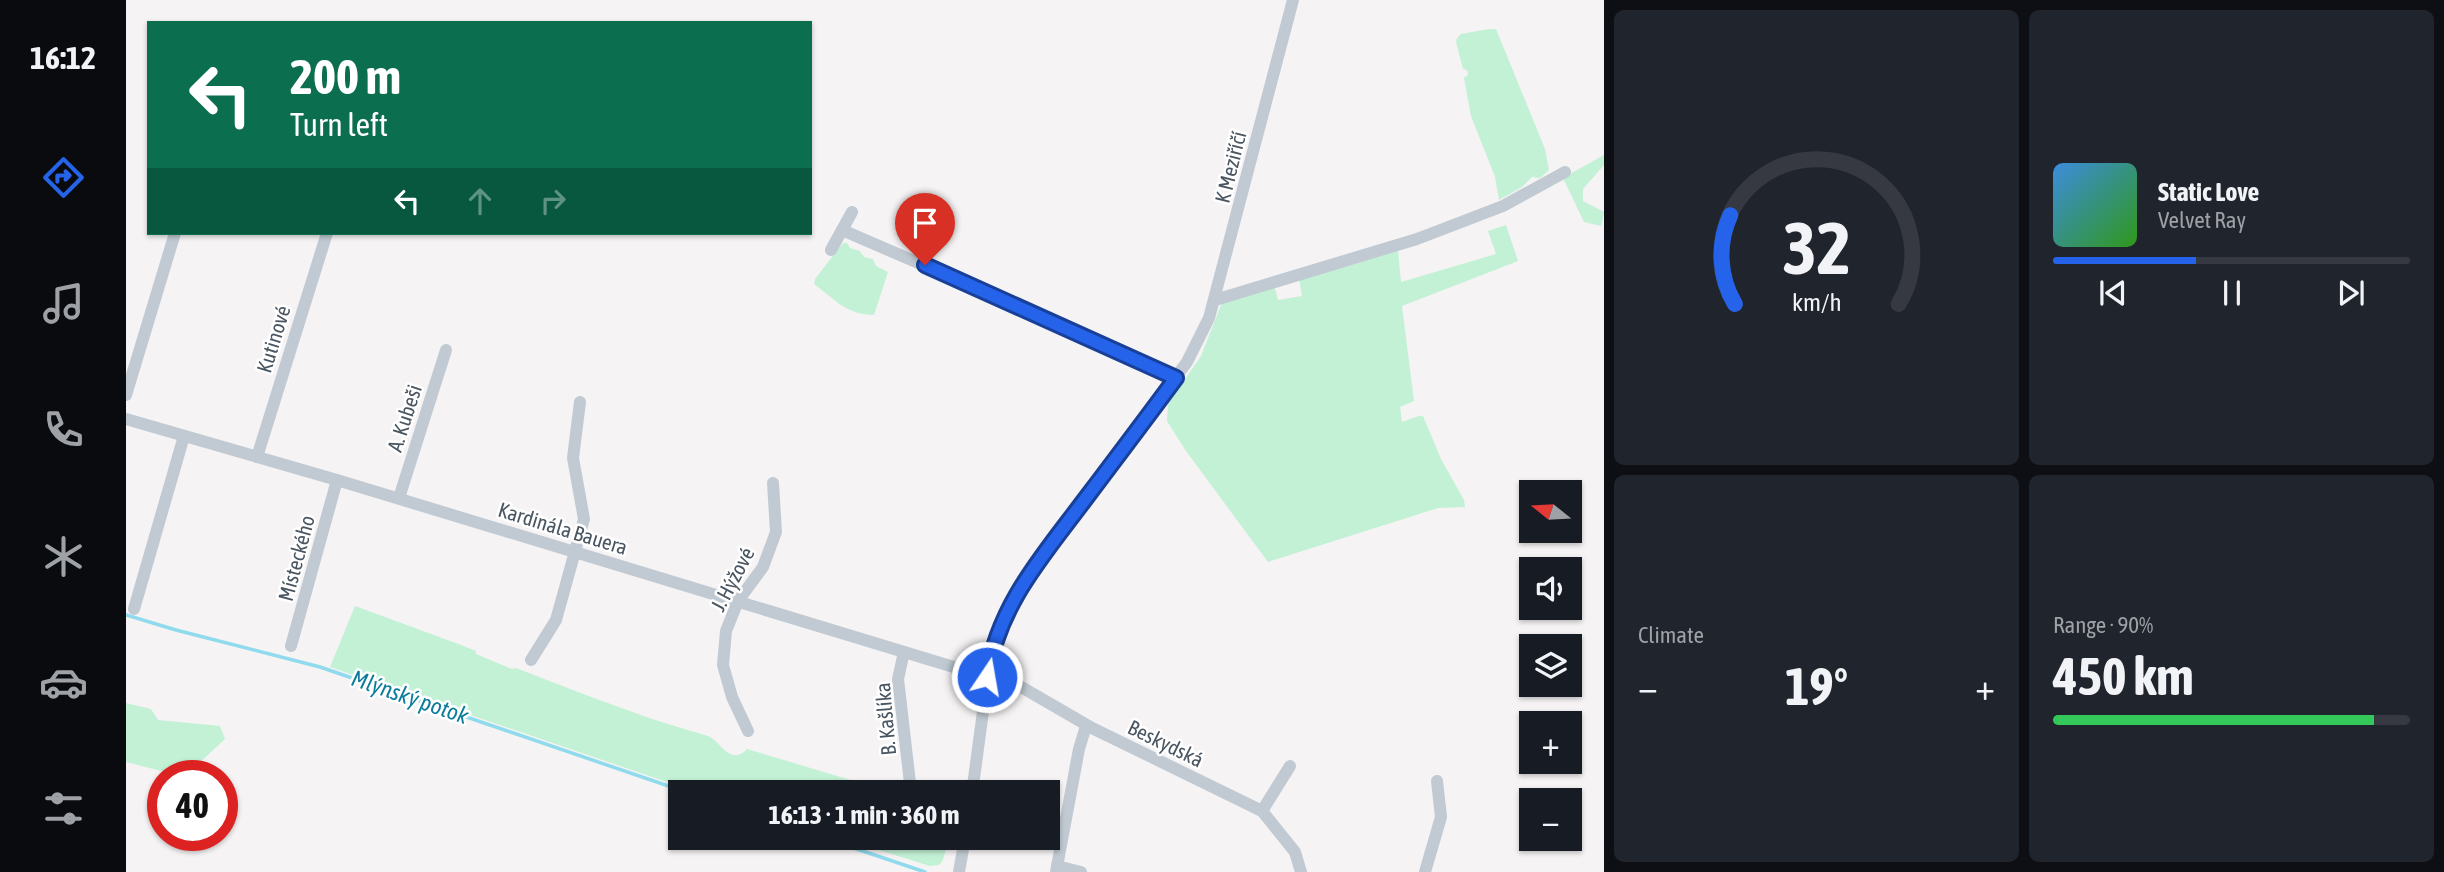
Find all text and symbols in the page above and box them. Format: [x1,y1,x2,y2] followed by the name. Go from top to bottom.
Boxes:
[30,39,96,76] text: 16:12
[290,48,401,104] text: 200 m
[175,49,266,140] icon: left
[290,106,388,143] text: Turn left
[1210,129,1250,205] street label: K Meziříčí
[39,153,88,202] icon: directions
[2158,177,2259,207] text: Static Love
[388,182,426,220] icon: left
[461,182,499,220] icon: ahead
[534,182,572,220] icon: right
[895,193,955,265] pin
[906,204,944,242] icon: arrive
[1782,206,1851,289] text: 32
[2158,207,2246,233] text: Velvet Ray
[2094,274,2132,312] icon: previous
[2213,274,2251,312] icon: pause
[2332,274,2370,312] icon: next
[39,279,88,328] icon: music
[1792,288,1841,316] text: km/h
[251,303,295,375] street label: Kutinové
[382,382,426,454] street label: A. Kubeši
[39,405,88,454] icon: phone
[1519,480,1582,542] north arrow
[1519,480,1582,851] map controls
[496,497,630,559] street label: Kardinála Bauera
[273,513,319,603] street label: Místeckého
[39,532,88,581] icon: climate
[705,543,759,615] street label: J. Hýžové
[1519,557,1582,620] button: sound
[2053,612,2153,638] text: Range · 90%
[1638,622,1704,648] text: Climate
[1519,634,1582,697] button: layers
[950,640,1024,714] position arrow
[2053,646,2194,706] text: 450 km
[1785,656,1848,716] text: 19°
[39,658,88,707] icon: car
[348,665,473,729] water label: Mlýnský potok
[1638,665,1658,708] text: −
[1975,665,1995,708] text: +
[870,682,900,756] street label: B. Kašlíka
[1519,711,1582,774] button: +
[1124,714,1208,772] street label: Beskydská
[147,760,238,851] speed limit sign: 40
[39,784,88,833] icon: filters
[1519,788,1582,851] button: −
[769,800,959,830] text: 16:13 · 1 min · 360 m

